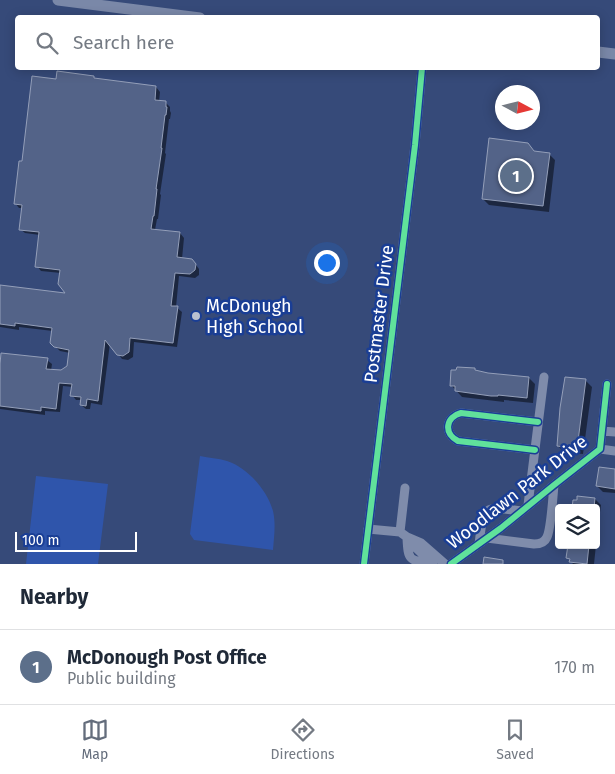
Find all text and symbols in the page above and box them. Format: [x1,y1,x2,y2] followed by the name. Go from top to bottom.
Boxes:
[15,15,600,70] search box
[33,29,61,57] icon: search
[73,31,174,54] text: Search here
[495,85,540,130] north arrow
[500,157,532,195] pin: 1
[360,244,398,384] street label: Postmaster Drive
[314,250,340,276] your location
[206,295,303,338] place label: McDonugh High School
[190,310,202,322] marker: McDonugh High School
[442,430,592,554] street label: Woodlawn Park Drive
[555,504,600,549] map controls
[555,504,600,549] button: layers
[15,529,138,552] scale bar
[22,532,59,549] text: 100 m
[20,584,88,610] text: Nearby
[67,646,267,669] text: McDonough Post Office
[32,658,40,677] text: 1
[554,658,595,677] text: 170 m
[67,669,175,688] text: Public building
[81,716,109,763] tab: Map
[270,716,335,763] tab: Directions
[496,716,534,763] tab: Saved

